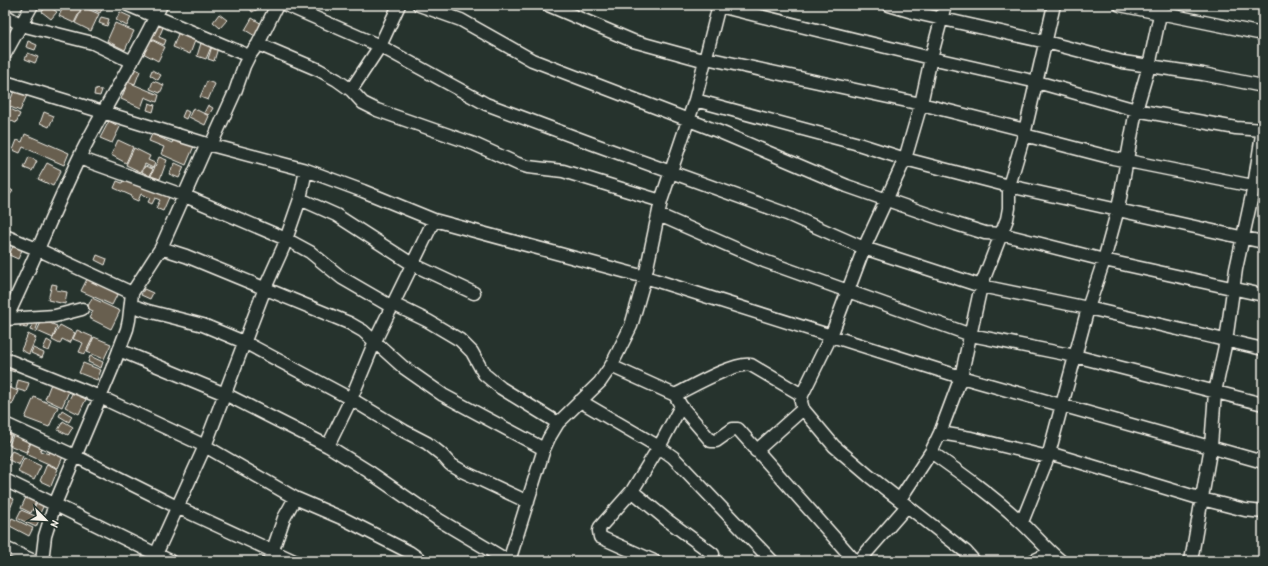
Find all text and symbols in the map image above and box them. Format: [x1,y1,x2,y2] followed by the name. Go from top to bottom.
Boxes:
[26,500,66,540] north arrow
[47,519,63,530] text: N

